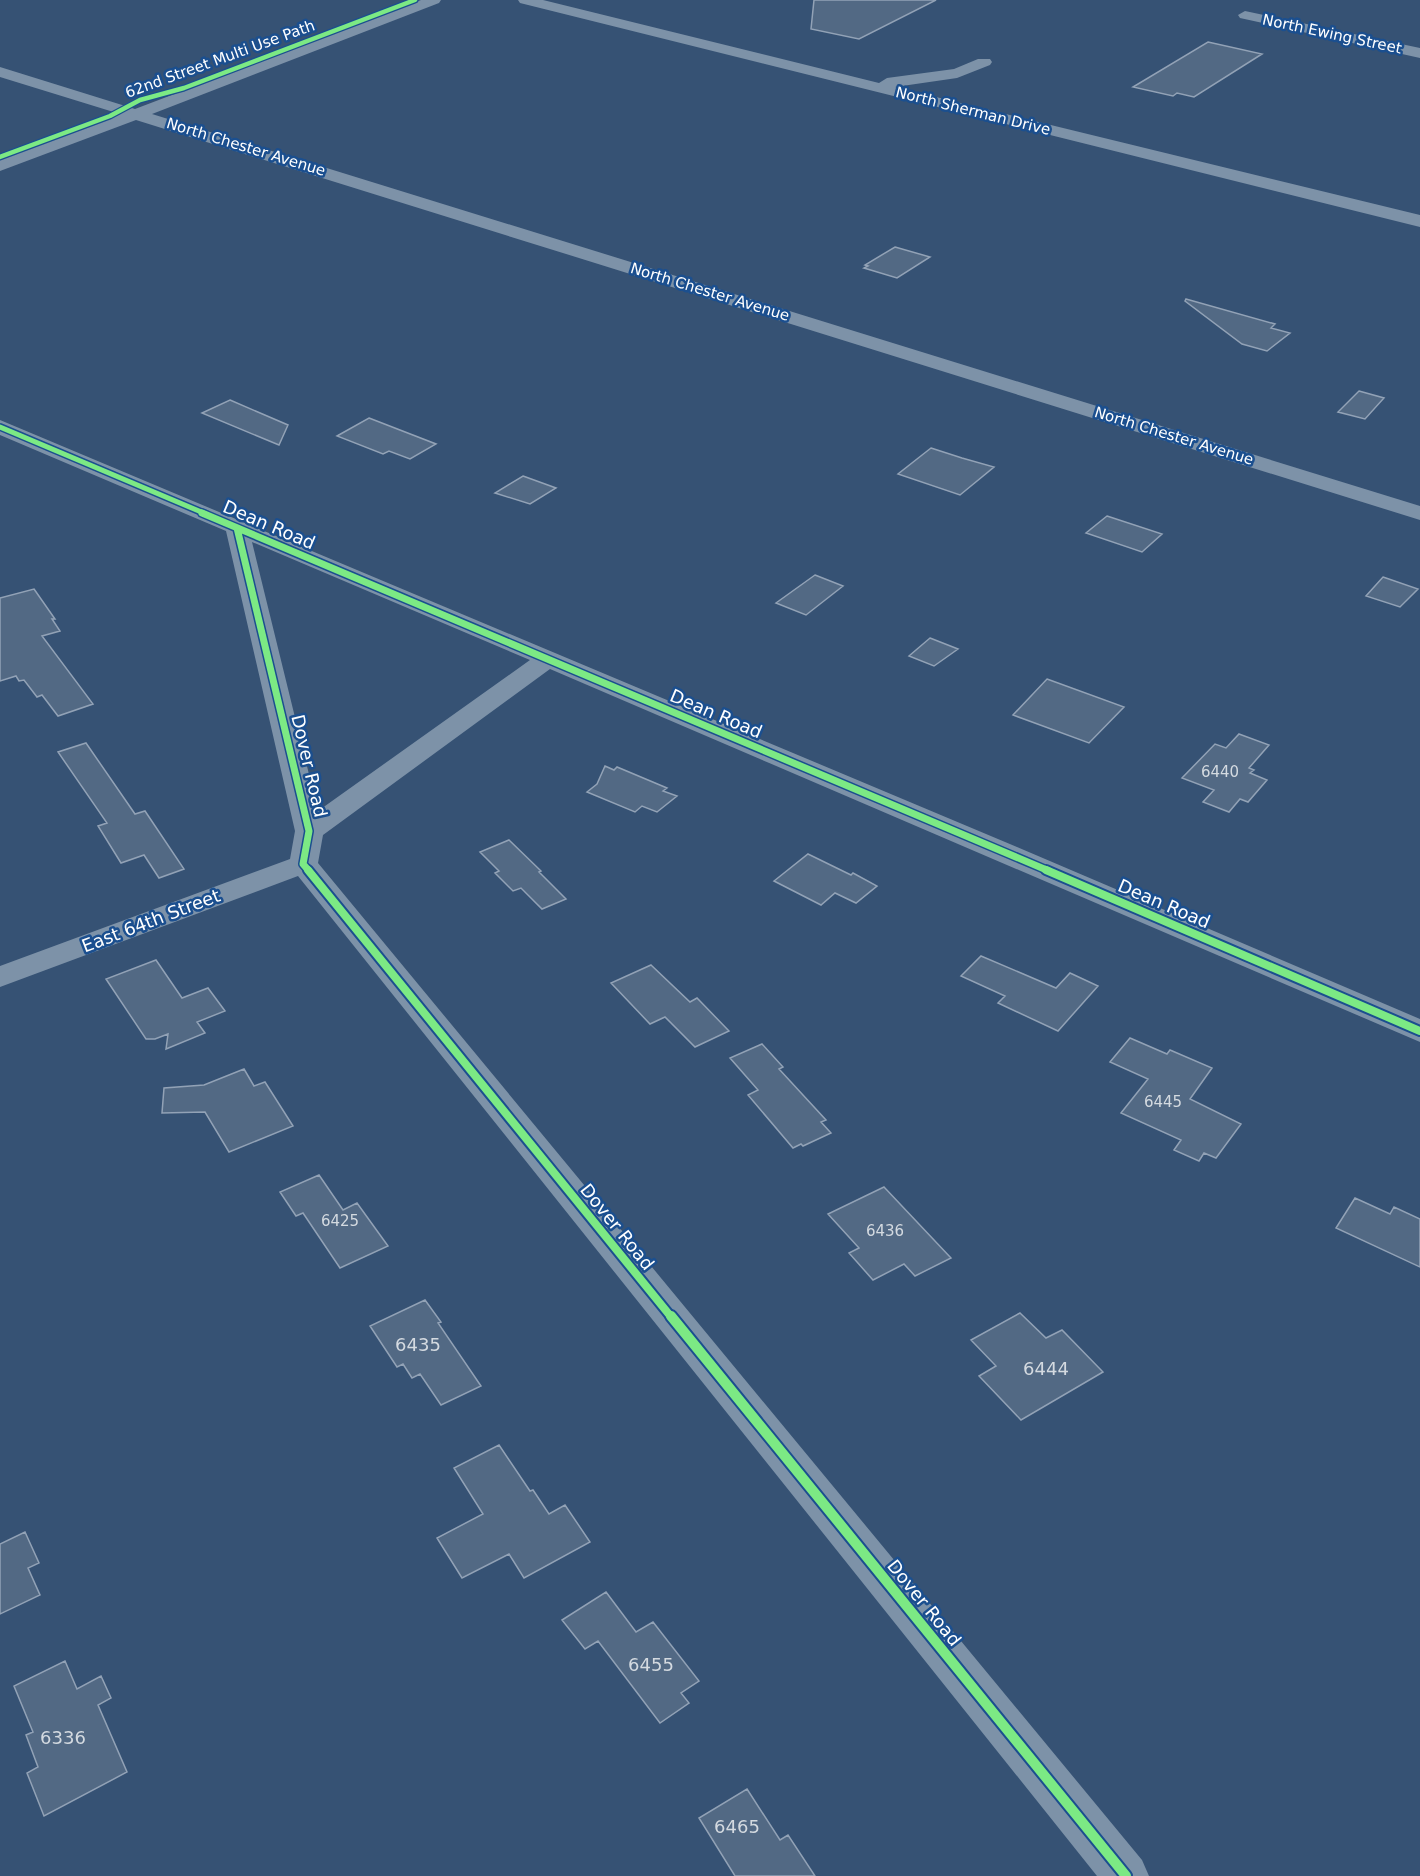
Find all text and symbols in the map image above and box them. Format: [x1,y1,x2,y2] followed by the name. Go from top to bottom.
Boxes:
[1261,10,1403,58] street label: North Ewing Street
[123,16,317,102] street label: 62nd Street Multi Use Path
[894,83,1052,139] street label: North Sherman Drive
[164,114,328,180] street label: North Chester Avenue
[628,259,792,325] street label: North Chester Avenue
[1092,403,1256,469] street label: North Chester Avenue
[220,496,319,553] street label: Dean Road
[667,685,766,742] street label: Dean Road
[287,712,332,819] street label: Dover Road
[1201,763,1239,781] house number: 6440
[1115,875,1214,932] street label: Dean Road
[79,885,223,957] street label: East 64th Street
[1144,1093,1182,1111] house number: 6445
[576,1179,659,1274] street label: Dover Road
[321,1212,359,1230] house number: 6425
[866,1222,904,1240] house number: 6436
[395,1334,441,1355] house number: 6435
[1023,1358,1069,1379] house number: 6444
[883,1555,966,1650] street label: Dover Road
[628,1654,674,1675] house number: 6455
[40,1727,86,1748] house number: 6336
[714,1816,760,1837] house number: 6465

